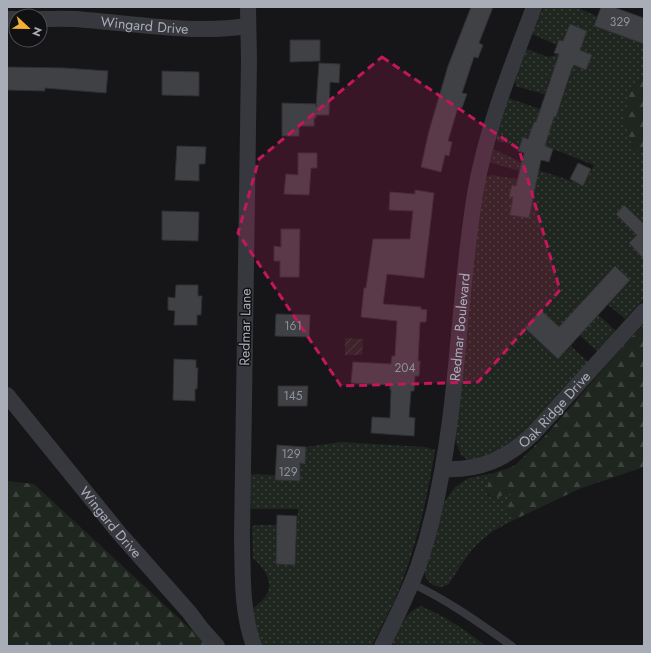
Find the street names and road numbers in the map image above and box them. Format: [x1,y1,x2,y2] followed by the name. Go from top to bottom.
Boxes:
[100,11,189,39] street label: Wingard Drive
[445,272,475,382] street label: Redmar Boulevard
[234,288,256,366] street label: Redmar Lane
[514,367,595,453] street label: Oak Ridge Drive
[75,482,146,562] street label: Wingard Drive

